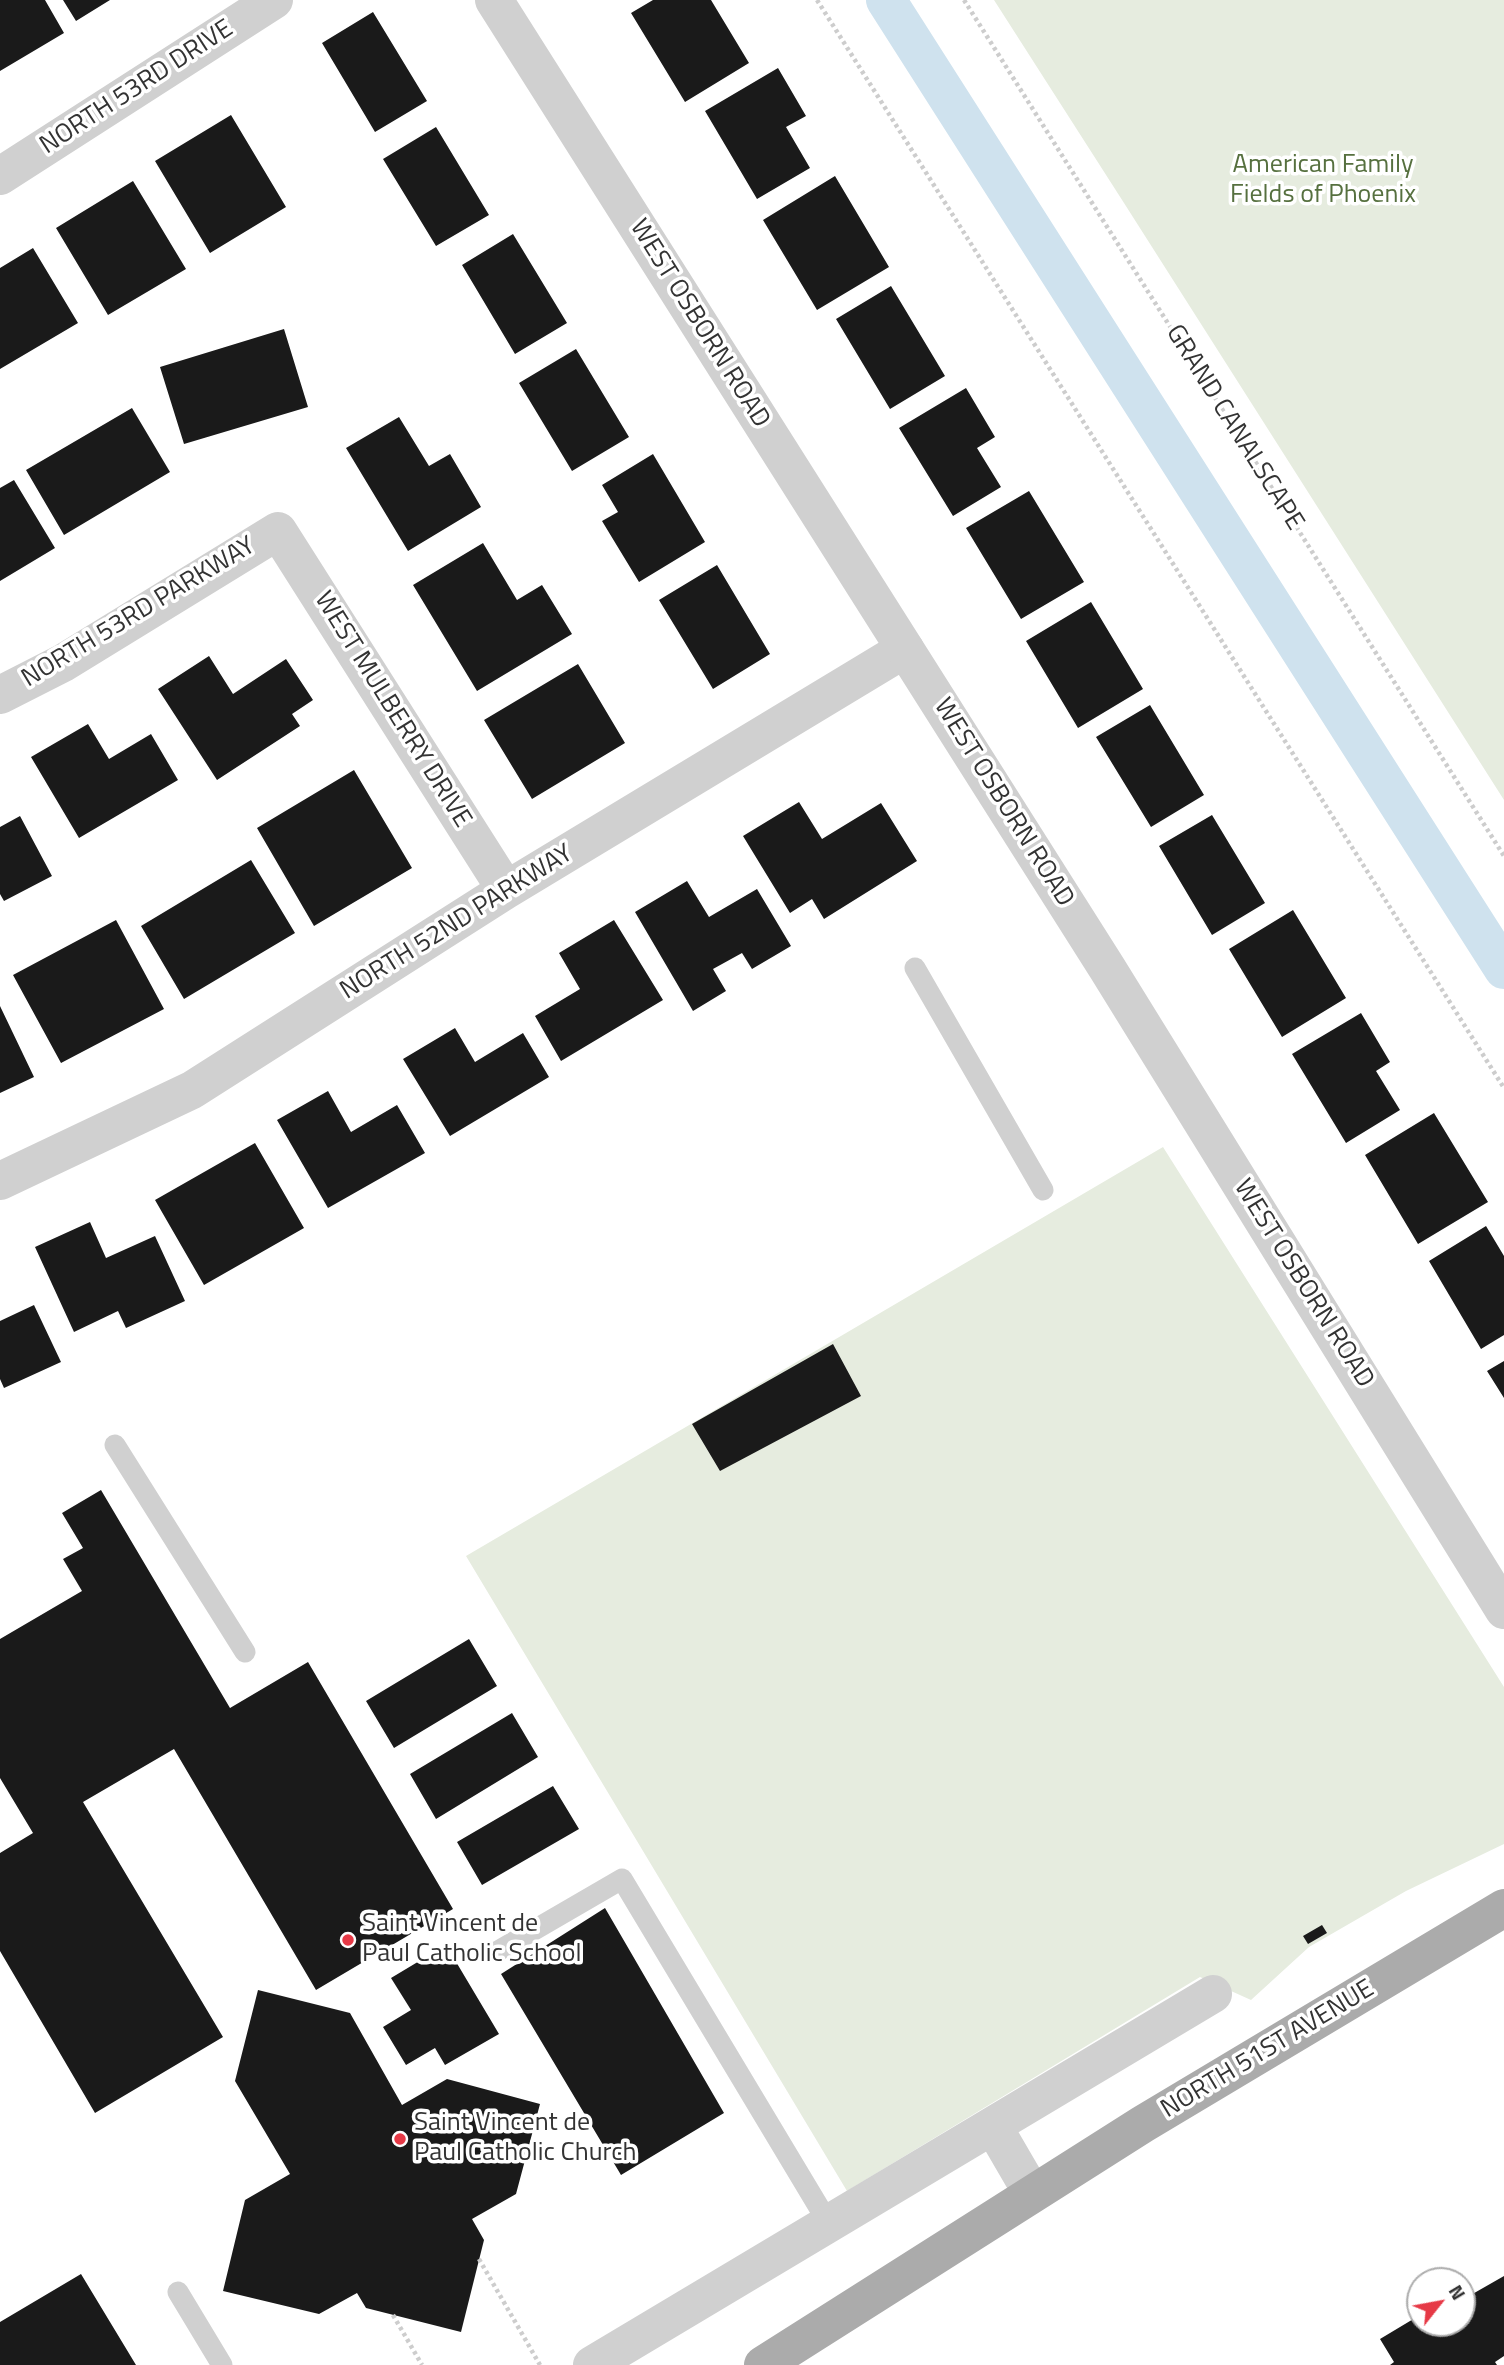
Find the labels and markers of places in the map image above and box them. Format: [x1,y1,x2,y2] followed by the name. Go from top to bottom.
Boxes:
[362,1909,581,1970] place label: Saint Vincent de Paul Catholic School
[340,1932,356,1948] marker: Saint Vincent de Paul Catholic School
[414,2108,637,2170] place label: Saint Vincent de Paul Catholic Church
[392,2131,408,2147] marker: Saint Vincent de Paul Catholic Church

